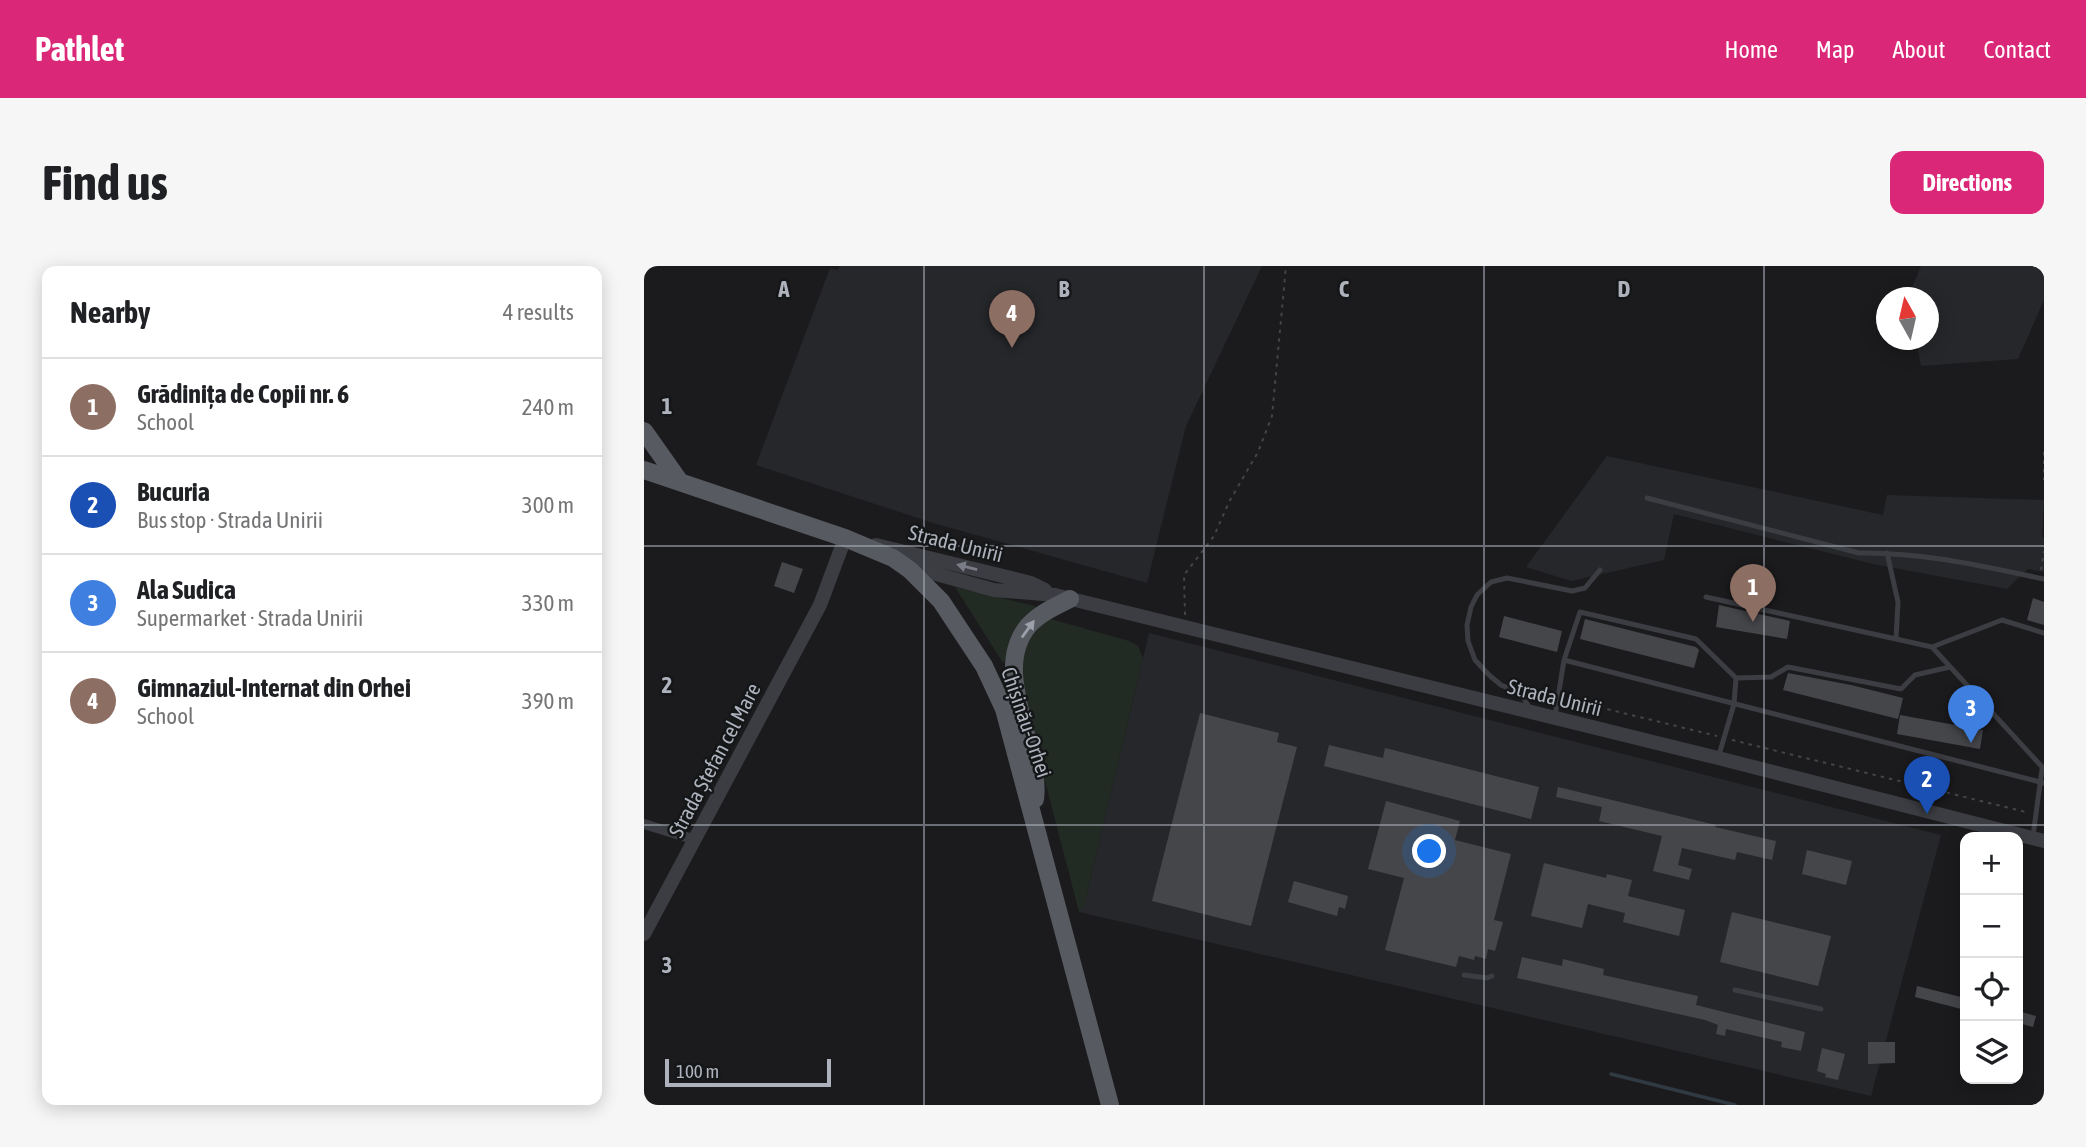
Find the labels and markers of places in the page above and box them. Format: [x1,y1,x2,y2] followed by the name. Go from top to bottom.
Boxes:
[989,290,1035,348] pin: 4
[1730,564,1776,622] pin: 1
[1948,685,1994,743] pin: 3
[1904,756,1950,814] pin: 2

